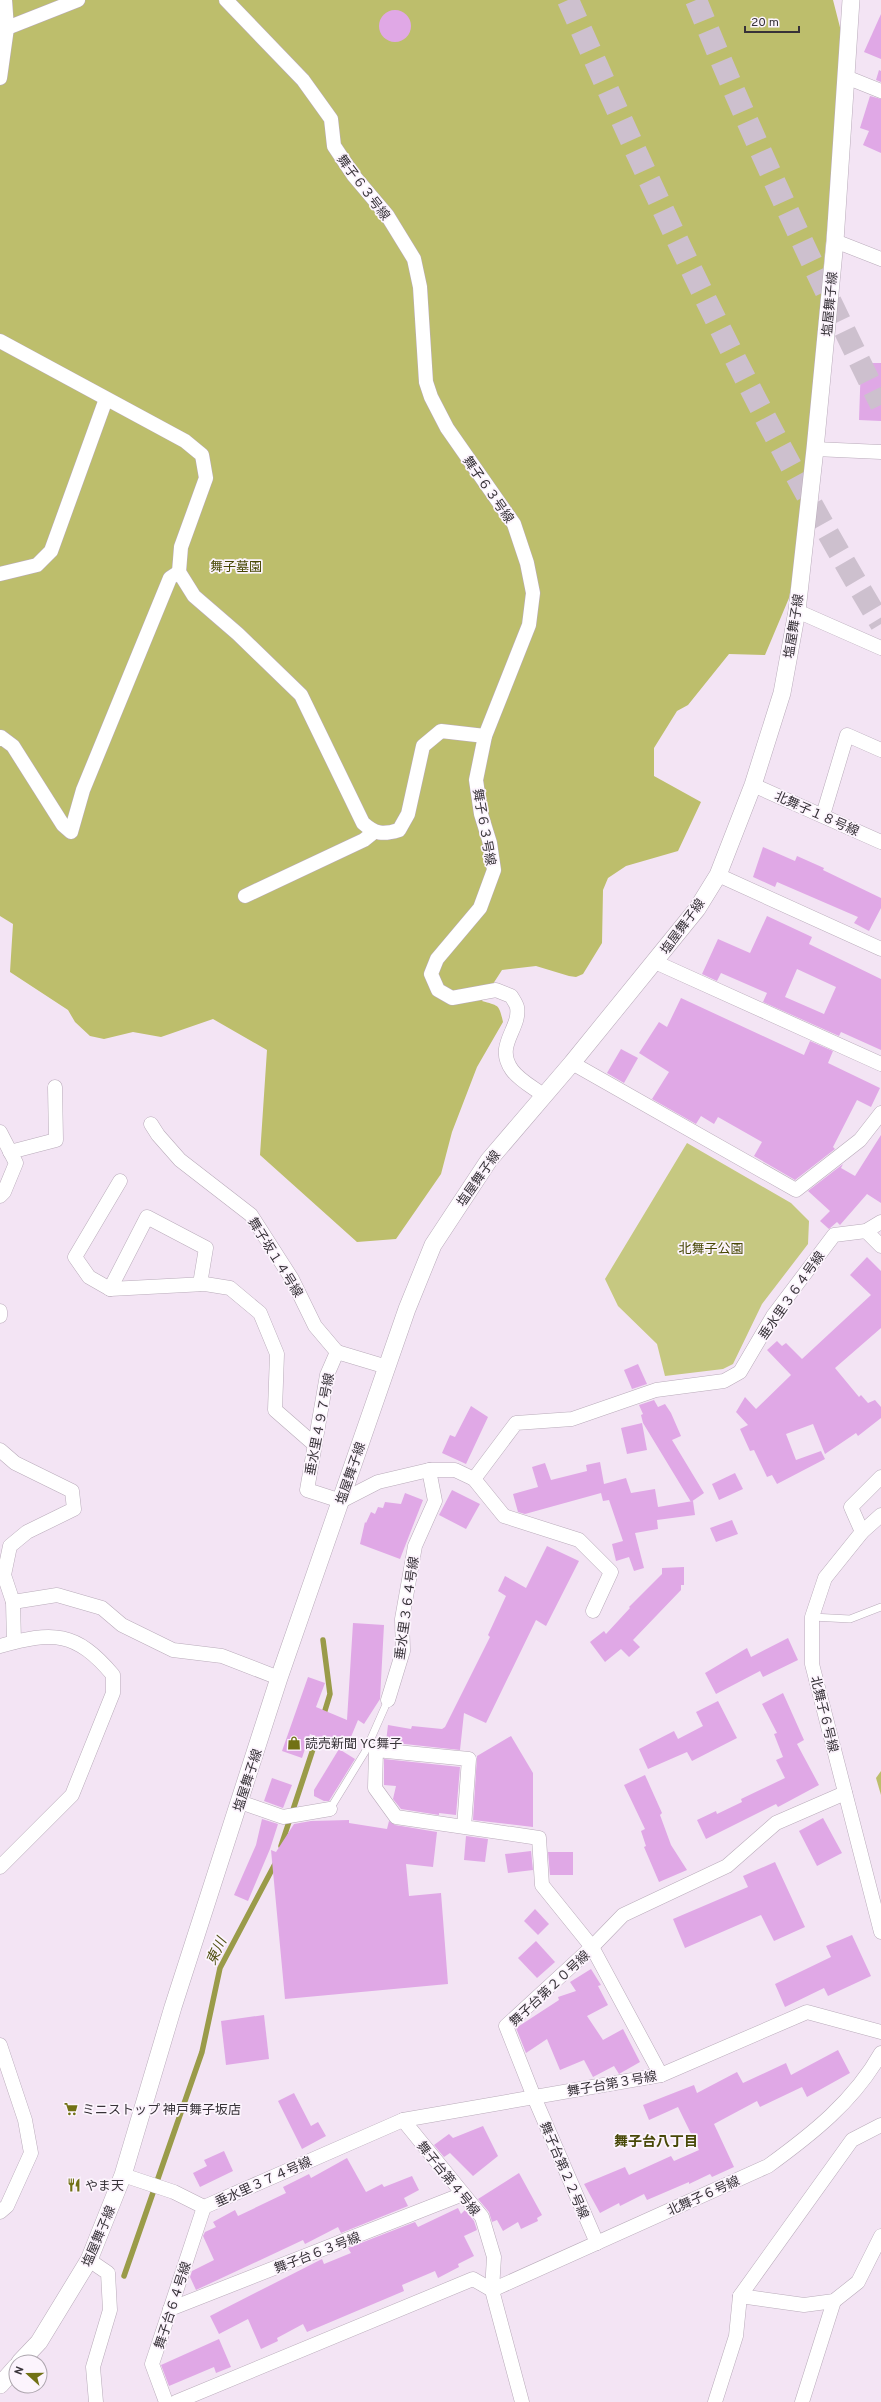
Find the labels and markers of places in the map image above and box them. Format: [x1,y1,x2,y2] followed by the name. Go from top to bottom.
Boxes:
[286,1735,302,1751] shop icon: 読売新聞 YC舞子
[305,1737,402,1753] place label: 読売新聞 YC舞子
[63,2101,79,2117] supermarket icon: ミニストップ 神戸舞子坂店
[82,2103,241,2119] place label: ミニストップ 神戸舞子坂店
[66,2177,82,2193] restaurant icon: やま天
[85,2179,124,2195] place label: やま天

